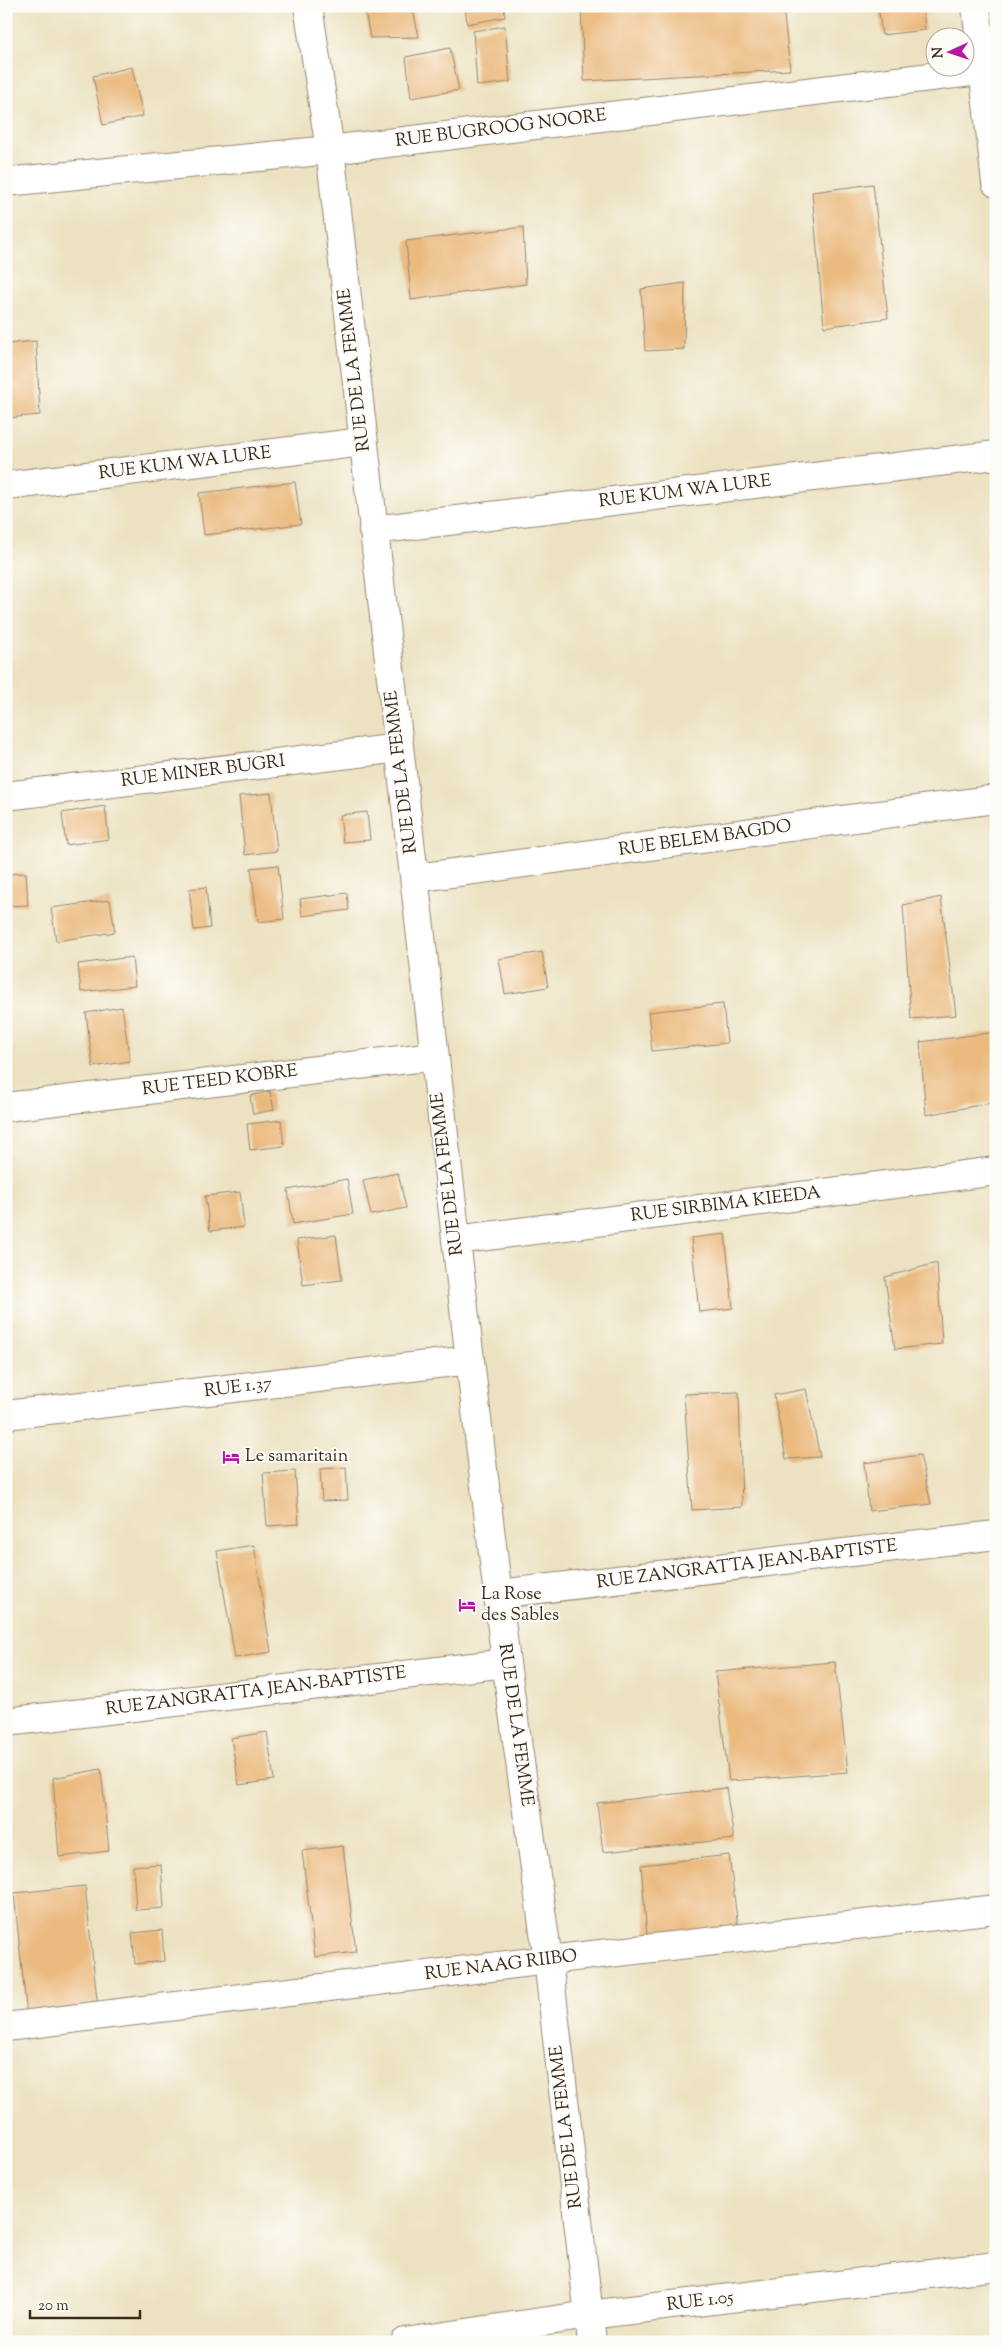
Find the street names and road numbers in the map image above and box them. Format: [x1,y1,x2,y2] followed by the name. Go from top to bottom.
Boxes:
[394,103,608,155] street label: RUE BUGROOG NOORE
[332,287,378,453] street label: RUE DE LA FEMME
[97,440,273,487] street label: RUE KUM WA LURE
[597,468,773,515] street label: RUE KUM WA LURE
[379,689,425,855] street label: RUE DE LA FEMME
[119,749,287,795] street label: RUE MINER BUGRI
[617,814,793,864] street label: RUE BELEM BAGDO
[141,1059,299,1103] street label: RUE TEED KOBRE
[425,1091,471,1257] street label: RUE DE LA FEMME
[629,1180,823,1230] street label: RUE SIRBIMA KIEEDA
[203,1371,273,1405] street label: RUE 1.37
[595,1534,899,1596] street label: RUE ZANGRATTA JEAN-BAPTISTE
[491,1642,539,1808] street label: RUE DE LA FEMME
[104,1661,408,1723] street label: RUE ZANGRATTA JEAN-BAPTISTE
[423,1944,579,1988] street label: RUE NAAG RIIBO
[544,2044,590,2210] street label: RUE DE LA FEMME
[665,2285,735,2319] street label: RUE 1.05

